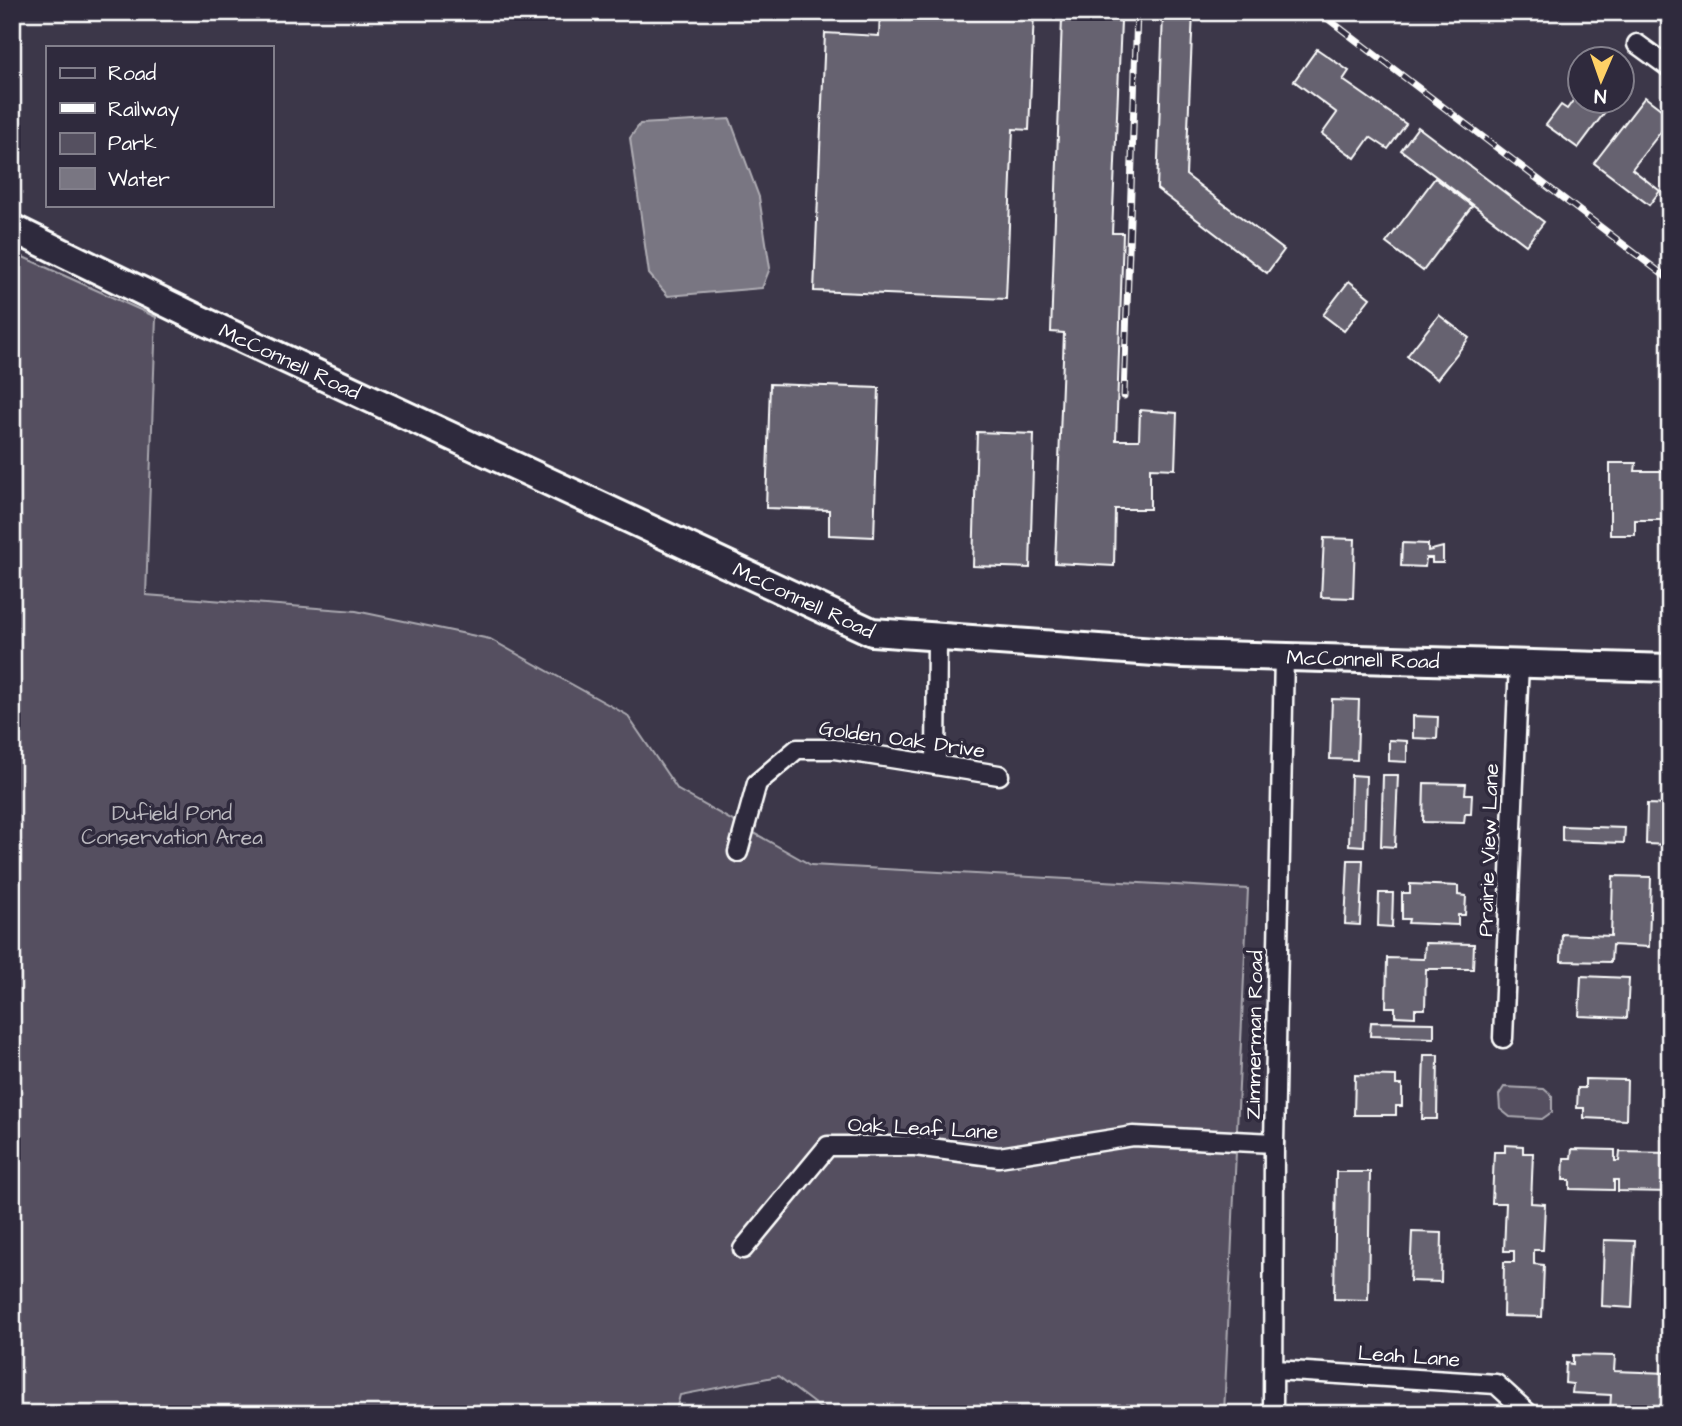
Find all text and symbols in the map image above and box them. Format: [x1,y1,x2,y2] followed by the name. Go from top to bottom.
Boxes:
[46,46,273,206] legend
[1566,46,1636,116] north arrow
[108,59,156,88] text: Road
[1594,82,1607,109] text: N
[108,95,180,126] text: Railway
[108,129,157,158] text: Park
[108,165,170,194] text: Water
[214,316,365,407] street label: McConnell Road
[728,555,879,646] street label: McConnell Road
[1286,643,1440,676] street label: McConnell Road
[817,713,987,766] street label: Golden Oak Drive
[1471,763,1506,937] street label: Prairie View Lane
[81,799,263,852] park label: Dufield Pond Conservation Area
[1239,950,1270,1120] street label: Zimmerman Road
[847,1110,999,1147] street label: Oak Leaf Lane
[1357,1338,1461,1375] street label: Leah Lane

